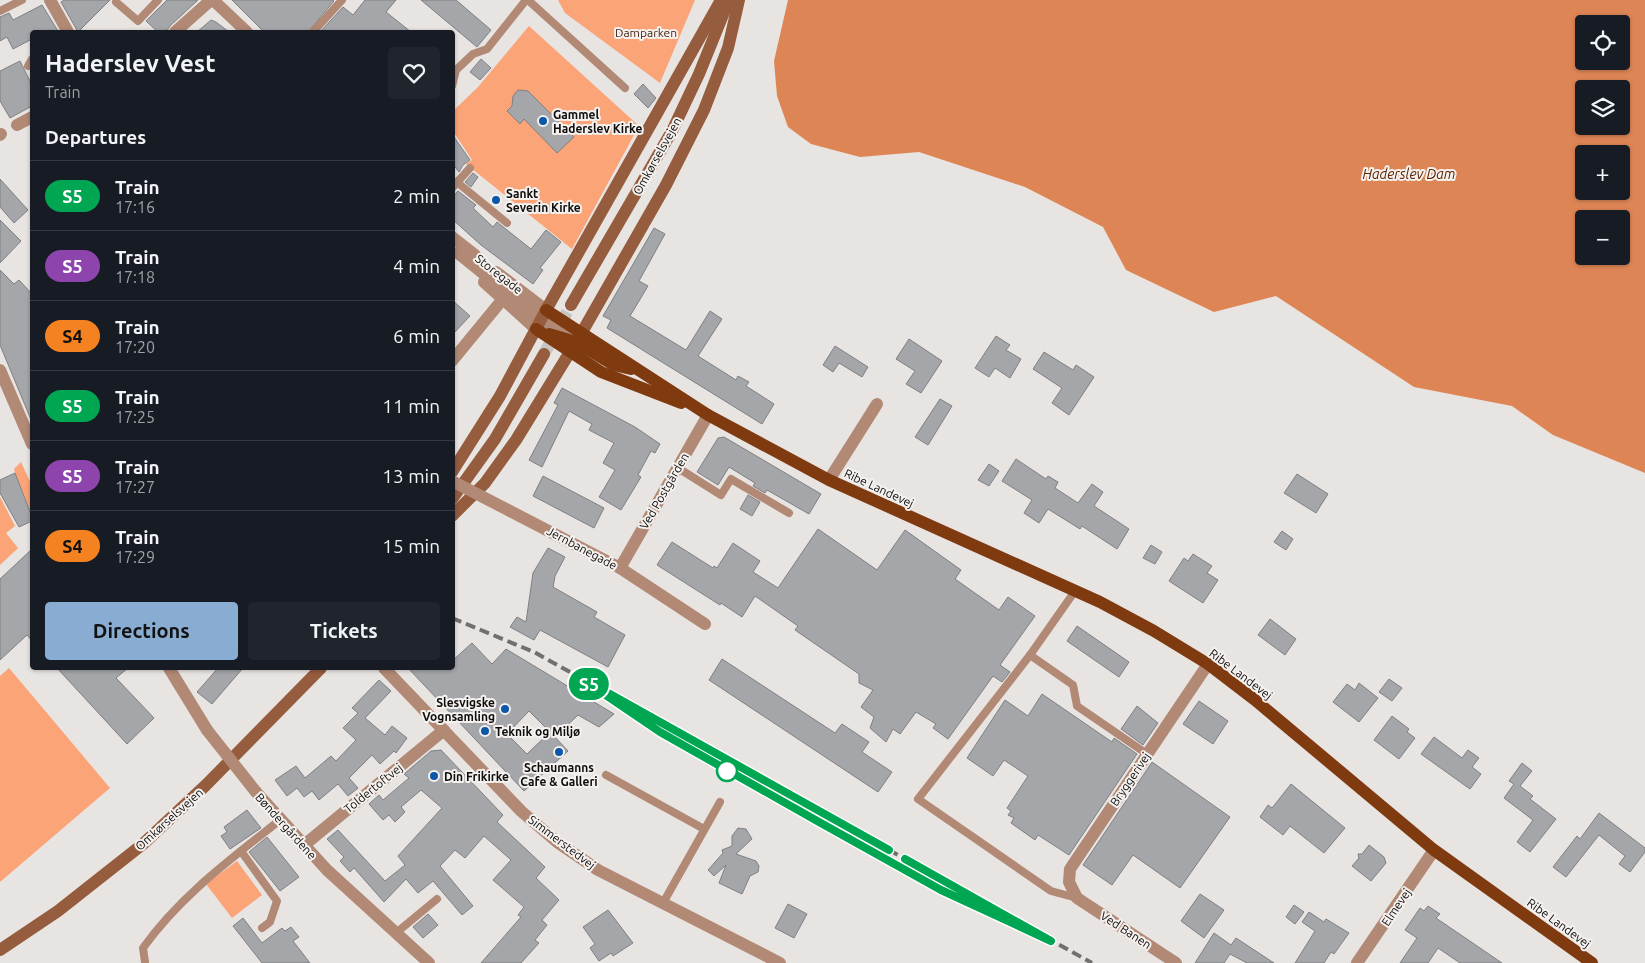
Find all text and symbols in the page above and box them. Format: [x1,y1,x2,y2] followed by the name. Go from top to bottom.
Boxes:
[1575,15,1630,265] map controls
[1575,15,1630,70] button: locate
[615,26,677,39] park label: Damparken
[388,47,440,99] button: heart
[45,50,216,77] text: Haderslev Vest
[1575,80,1630,135] button: layers
[45,83,81,101] text: Train
[553,108,642,135] place label: Gammel Haderslev Kirke
[537,115,549,127] marker: Gammel Haderslev Kirke
[630,115,684,197] street label: Omkørselsvejen
[45,126,146,148] text: Departures
[1575,145,1630,200] button: +
[1363,166,1455,182] water label: Haderslev Dam
[115,176,160,198] text: Train
[393,185,440,207] text: 2 min
[62,186,83,206] text: S5
[506,187,581,214] place label: Sankt Severin Kirke
[490,194,502,206] marker: Sankt Severin Kirke
[115,198,155,216] text: 17:16
[1575,210,1630,265] button: −
[115,246,160,268] text: Train
[473,252,525,296] street label: Storegade
[393,255,440,277] text: 4 min
[62,256,83,276] text: S5
[115,268,155,286] text: 17:18
[115,316,160,338] text: Train
[393,325,440,347] text: 6 min
[62,326,83,346] text: S4
[115,338,155,356] text: 17:20
[115,386,160,408] text: Train
[382,395,440,417] text: 11 min
[62,396,83,416] text: S5
[115,408,155,426] text: 17:25
[637,451,691,531] street label: Ved Postgården
[115,456,160,478] text: Train
[382,465,440,487] text: 13 min
[62,466,83,486] text: S5
[842,466,916,510] street label: Ribe Landevej
[115,478,155,496] text: 17:27
[545,524,619,572] street label: Jernbanegade
[115,526,160,548] text: Train
[382,535,440,557] text: 15 min
[62,536,83,556] text: S4
[115,548,155,566] text: 17:29
[45,602,238,660] button: Directions
[248,602,440,660] button: Tickets
[1207,646,1275,702] street label: Ribe Landevej
[566,668,612,700] line badge: S5
[579,674,599,694] text: S5
[422,696,495,723] place label: Slesvigske Vognsamling
[499,703,511,715] marker: Slesvigske Vognsamling
[479,725,491,737] marker: Teknik og Miljø
[495,725,580,738] place label: Teknik og Miljø
[553,746,565,758] marker: Schaumanns Cafe & Galleri
[1107,750,1153,808] street label: Bryggerivej
[716,760,738,782] unlabelled marker
[341,761,405,815] street label: Toldertoftvej
[520,761,598,788] place label: Schaumanns Cafe & Galleri
[428,770,440,782] marker: Din Frikirke
[444,770,509,783] place label: Din Frikirke
[133,785,205,853] street label: Omkørselsvejen
[253,790,319,862] street label: Bøndergårdene
[526,813,598,871] street label: Simmerstedvej
[1379,886,1413,928] street label: Elmevej
[1525,896,1593,950] street label: Ribe Landevej
[1098,909,1154,951] street label: Ved Banen

